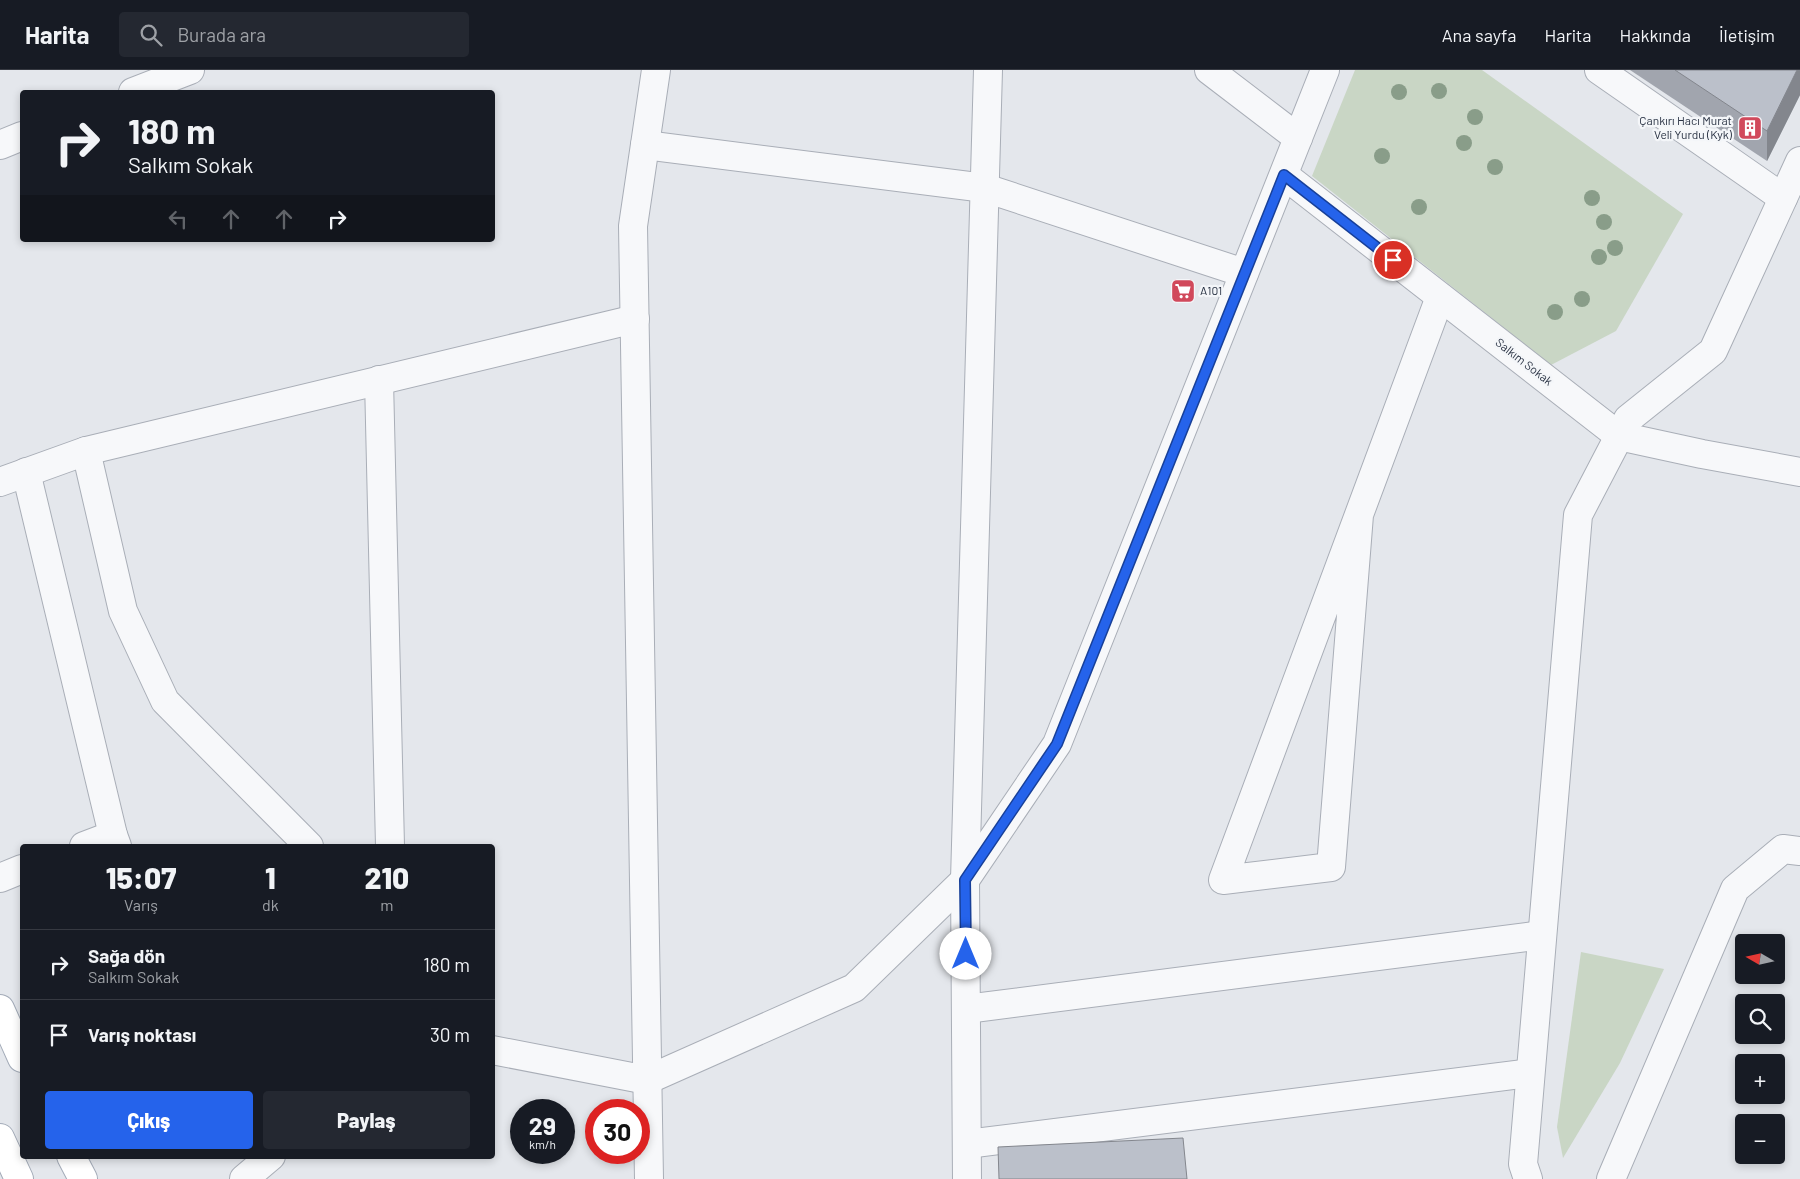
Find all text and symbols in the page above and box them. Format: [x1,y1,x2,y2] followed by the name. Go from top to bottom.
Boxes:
[119,12,469,57] search box
[25,20,89,49] text: Harita
[137,21,165,49] icon: search
[177,23,266,46] text: Burada ara
[1442,24,1516,46] text: Ana sayfa
[1544,24,1592,46] text: Harita
[1620,24,1691,46] text: Hakkında
[1719,24,1775,46] text: İletişim
[128,109,216,151] text: 180 m
[45,110,110,175] icon: right
[1639,113,1733,141] place label: Çankırı Hacı Murat Veli Yurdu (Kyk)
[1737,115,1763,141] building icon: Çankırı Hacı Murat Veli Yurdu (Kyk)
[128,151,253,177] text: Salkım Sokak
[164,205,192,233] icon: left
[217,205,245,233] icon: ahead
[270,205,298,233] icon: ahead
[323,205,351,233] icon: right
[1372,239,1414,281] pin
[1379,246,1407,274] icon: arrive
[1170,278,1196,304] supermarket icon: A101
[1200,283,1222,297] place label: A101
[1493,335,1556,388] street label: Salkım Sokak
[106,859,176,895] text: 15:07
[265,859,276,895] text: 1
[365,859,409,895] text: 210
[124,895,158,914] text: Varış
[262,895,279,914] text: dk
[380,895,394,914] text: m
[939,927,991,979] position arrow
[1735,934,1785,984] north arrow
[1735,934,1785,1164] map controls
[88,944,165,967] text: Sağa dön
[45,951,73,979] icon: right
[423,953,470,976] text: 180 m
[88,967,179,986] text: Salkım Sokak
[1735,994,1785,1044] button: search
[45,1021,73,1049] icon: arrive
[88,1023,196,1046] text: Varış noktası
[430,1023,470,1046] text: 30 m
[1735,1054,1785,1104] button: +
[45,1091,253,1149] button: Çıkış
[263,1091,470,1149] button: Paylaş
[585,1099,650,1164] speed limit sign: 30
[529,1110,556,1140] text: 29
[1735,1114,1785,1164] button: −
[529,1137,556,1151] text: km/h

